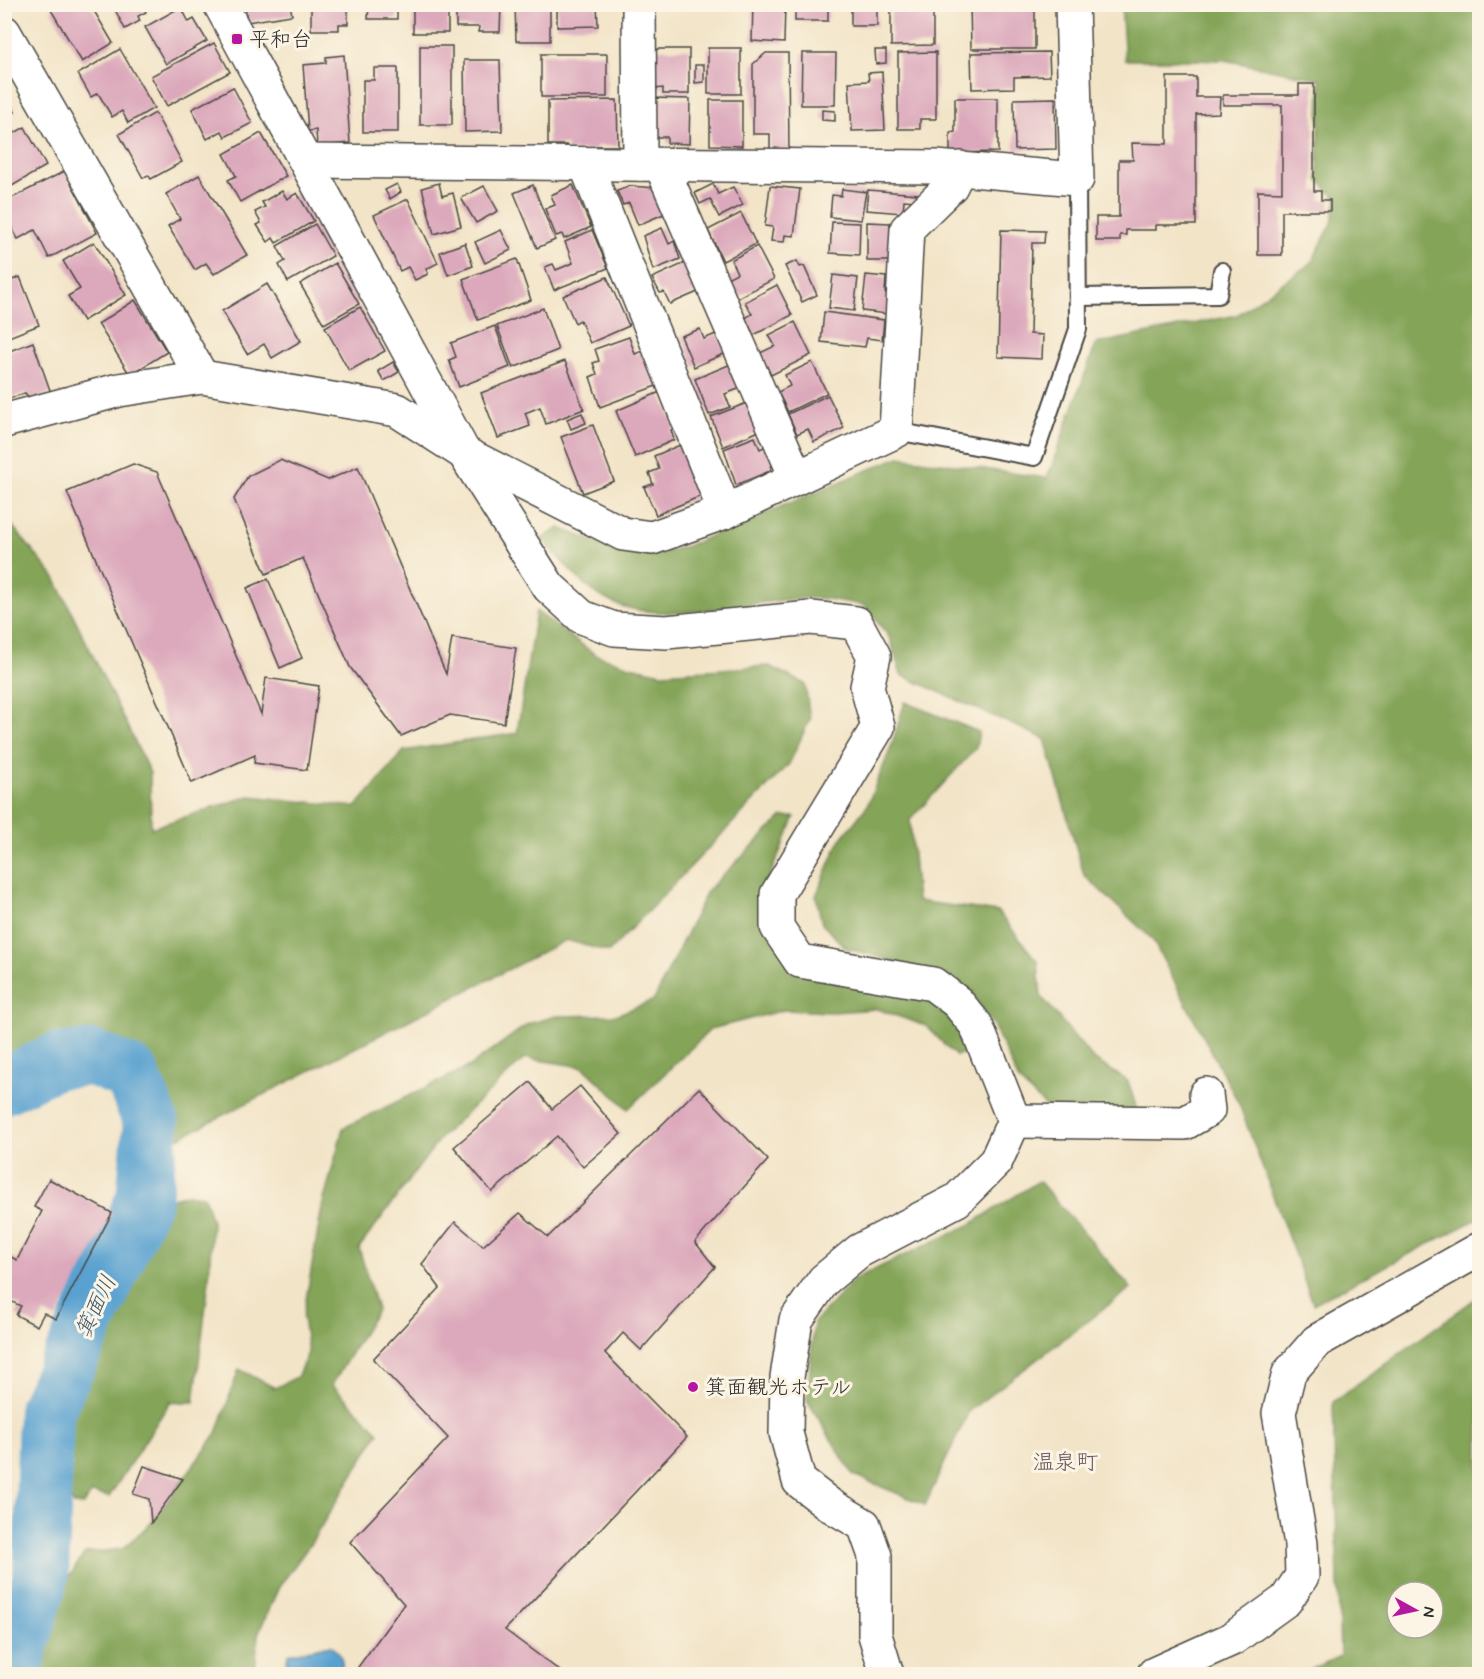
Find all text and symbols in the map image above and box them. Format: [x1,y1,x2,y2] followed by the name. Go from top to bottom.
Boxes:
[249,26,312,54] place label: 平和台
[230,32,244,46] marker: 平和台
[70,1271,123,1343] water label: 箕面川
[705,1374,851,1402] place label: 箕面観光ホテル
[686,1380,700,1394] marker: 箕面観光ホテル
[1032,1449,1098,1477] district label: 温泉町
[1385,1580,1445,1640] north arrow
[1417,1605,1440,1619] text: N

